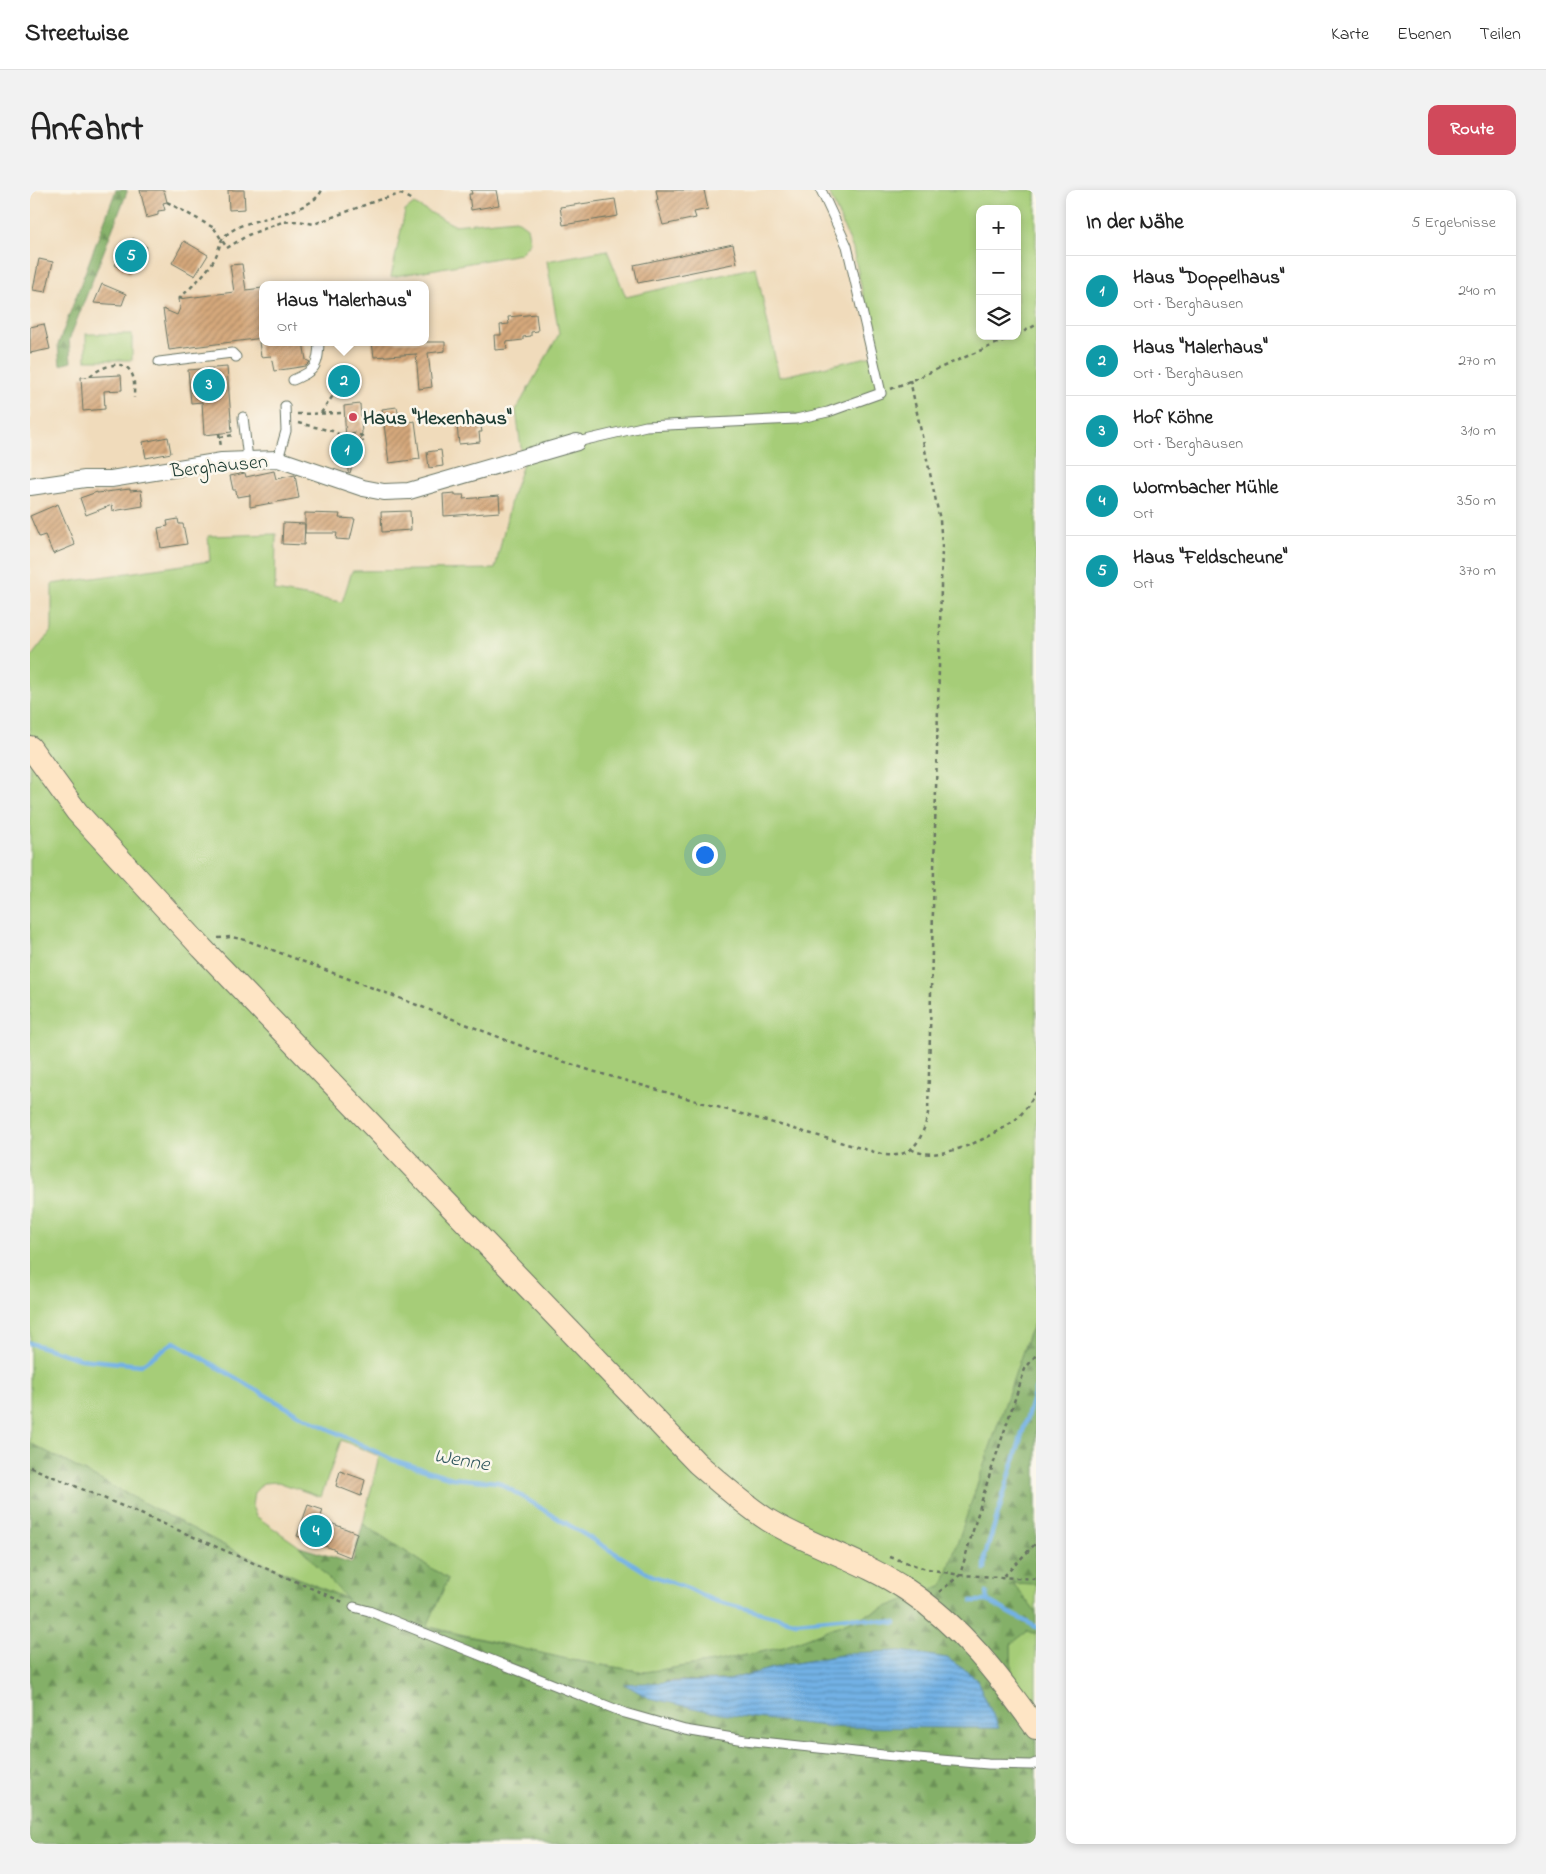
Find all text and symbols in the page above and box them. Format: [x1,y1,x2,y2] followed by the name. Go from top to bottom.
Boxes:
[25,17,129,52] text: Streetwise
[1331,22,1369,48] text: Karte
[1397,22,1451,48] text: Ebenen
[1479,22,1521,48] text: Teilen
[30,105,143,156] text: Anfahrt
[1428,105,1516,155] button: Route
[976,205,1021,340] map controls
[976,205,1021,250] button: +
[1086,208,1184,238] text: In der Nähe
[1411,211,1496,235] text: 5 Ergebnisse
[115,237,147,275] pin: 5
[976,250,1021,295] button: −
[1133,265,1284,292] text: Haus "Doppelhaus"
[1099,279,1105,303] text: 1
[1458,279,1496,303] text: 240 m
[259,281,429,346] popup
[277,288,411,315] text: Haus "Malerhaus"
[1133,292,1243,316] text: Ort · Berghausen
[976,295,1021,340] button: layers
[277,315,298,339] text: Ort
[1133,335,1268,362] text: Haus "Malerhaus"
[1098,349,1106,373] text: 2
[1458,349,1496,373] text: 270 m
[328,362,360,400] pin: 2
[1133,362,1243,386] text: Ort · Berghausen
[193,366,225,404] pin: 3
[363,405,512,434] place label: Haus "Hexenhaus"
[1133,405,1213,432] text: Hof Köhne
[347,411,359,423] marker: Haus "Hexenhaus"
[1099,419,1105,443] text: 3
[1461,419,1496,443] text: 310 m
[331,431,363,469] pin: 1
[1133,432,1243,456] text: Ort · Berghausen
[168,448,270,488] street label: Berghausen
[1133,475,1278,502] text: Wormbacher Mühle
[1099,489,1105,513] text: 4
[1457,489,1496,513] text: 350 m
[1133,502,1154,526] text: Ort
[1133,545,1288,572] text: Haus "Feldscheune"
[1097,559,1107,583] text: 5
[1459,559,1496,583] text: 370 m
[1133,572,1154,596] text: Ort
[692,842,718,868] your location
[432,1441,493,1481] water label: Wenne
[300,1512,332,1550] pin: 4

